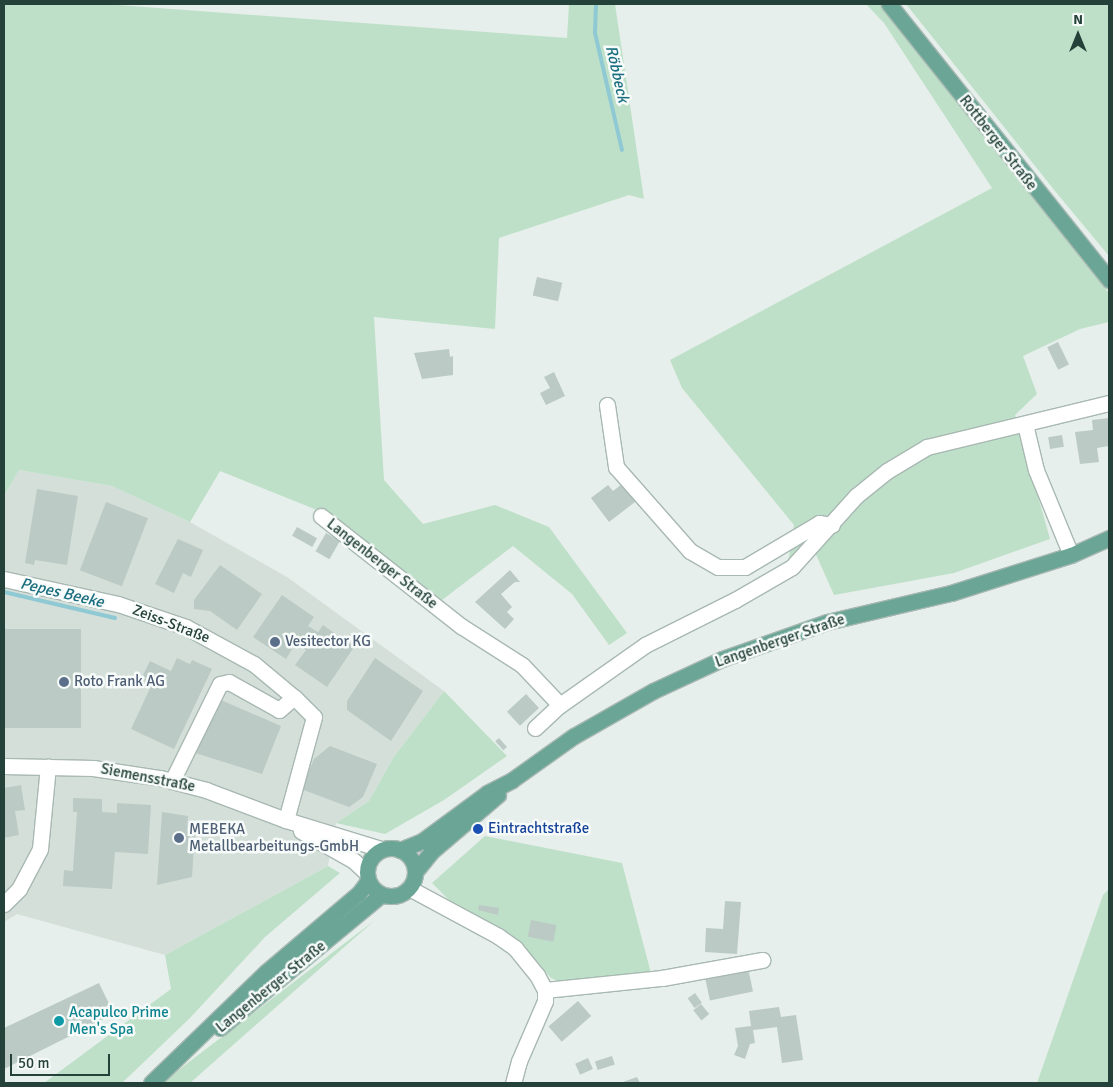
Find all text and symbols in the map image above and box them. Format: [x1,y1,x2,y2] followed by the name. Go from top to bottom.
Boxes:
[1053,10,1103,60] north arrow
[1073,11,1083,28] text: N
[601,43,633,105] water label: Röbbeck
[955,92,1041,194] street label: Rottberger Straße
[323,515,441,613] street label: Langenberger Straße
[18,574,106,612] water label: Pepes Beeke
[130,601,212,647] street label: Zeiss-Straße
[713,610,847,672] street label: Langenberger Straße
[285,633,371,651] place label: Vesitector KG
[269,636,281,648] marker: Vesitector KG
[74,673,165,691] place label: Roto Frank AG
[58,676,70,688] marker: Roto Frank AG
[99,760,197,796] street label: Siemensstraße
[189,820,359,855] place label: MEBEKA Metallbearbeitungs-GmbH
[488,820,589,838] place label: Eintrachtstraße
[472,823,484,835] marker: Eintrachtstraße
[173,832,185,844] marker: MEBEKA Metallbearbeitungs-GmbH
[213,937,329,1037] street label: Langenberger Straße
[69,1003,169,1038] place label: Acapulco Prime Men's Spa
[53,1015,65,1027] marker: Acapulco Prime Men's Spa
[12,1044,112,1076] scale bar
[18,1054,49,1072] text: 50 m

